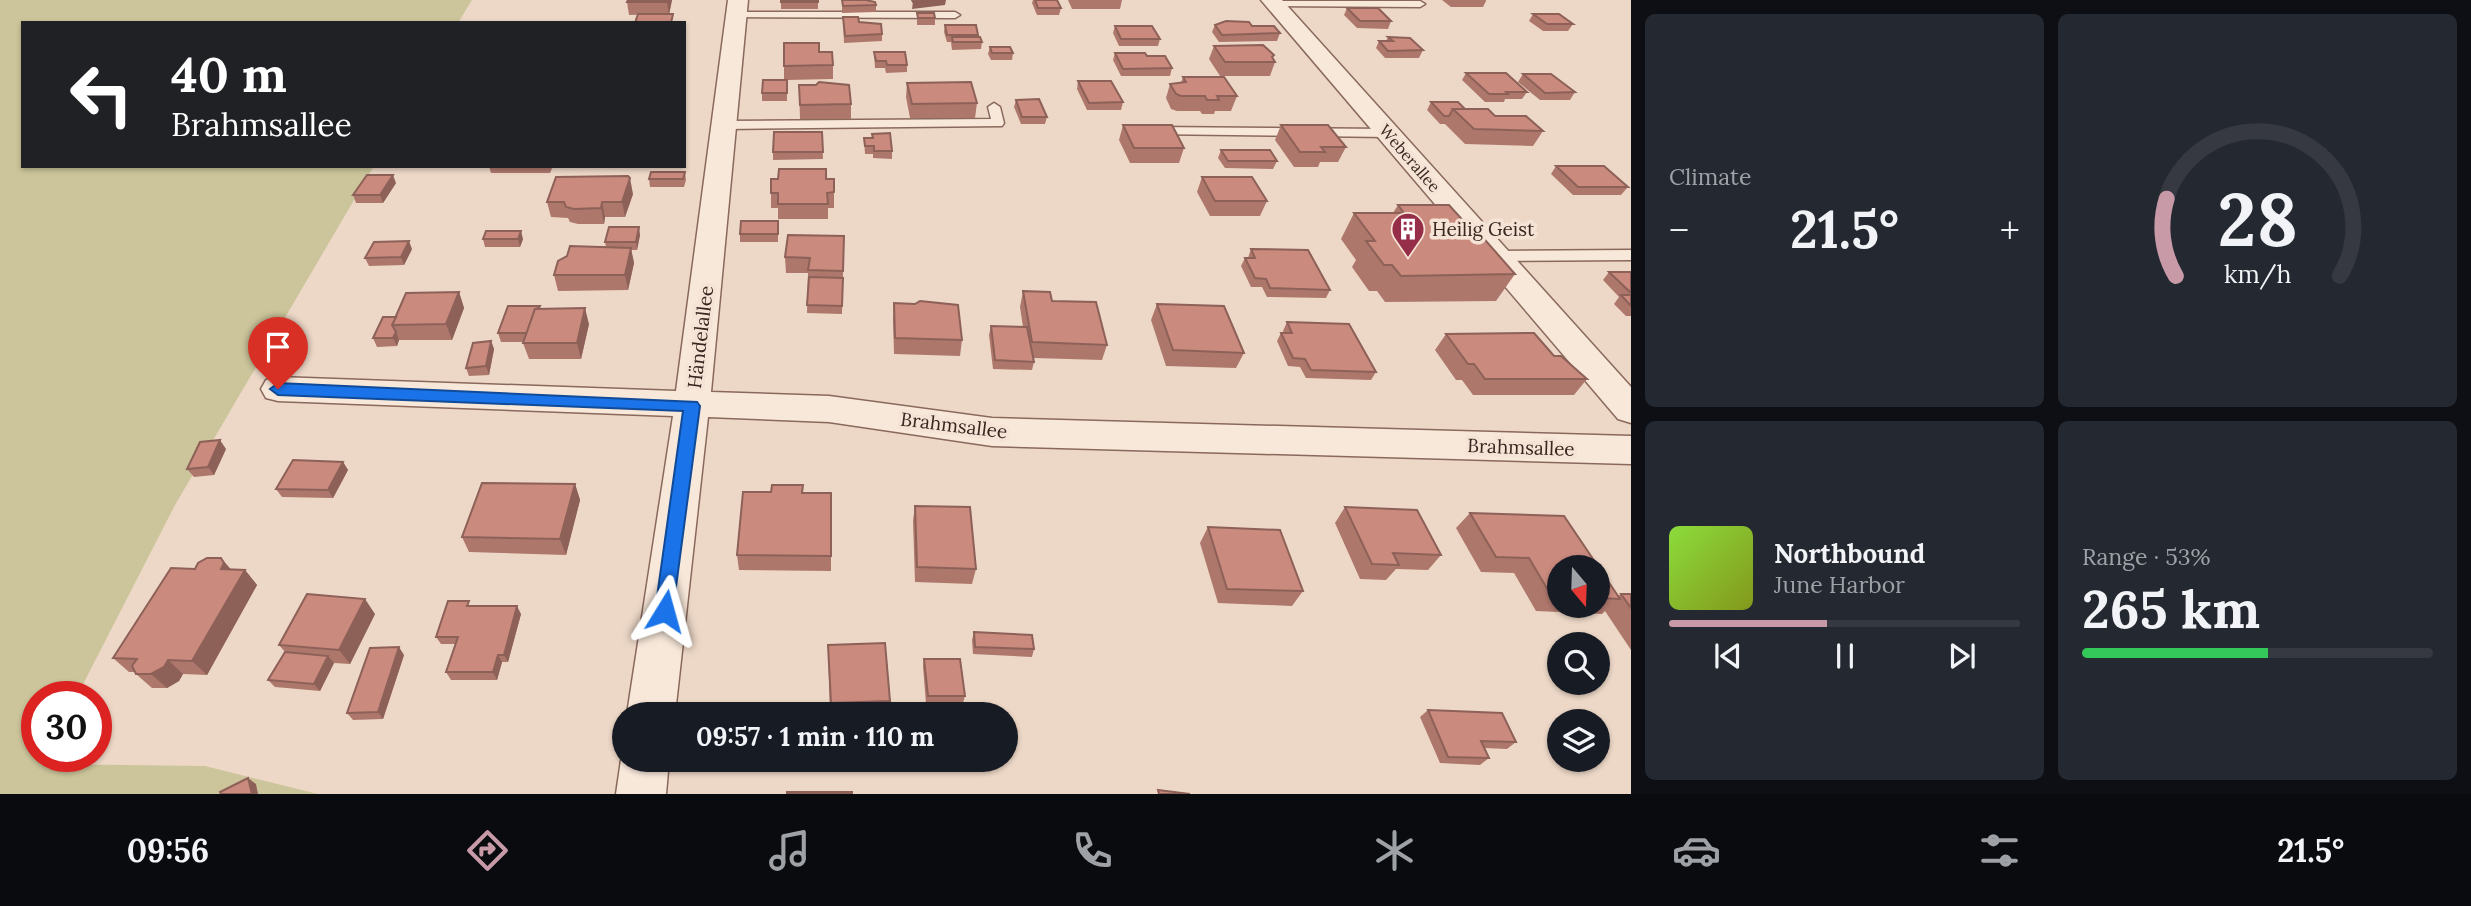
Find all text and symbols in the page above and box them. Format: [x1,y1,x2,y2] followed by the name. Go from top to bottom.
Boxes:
[171,43,287,105] text: 40 m
[56,49,147,140] icon: left
[171,104,352,145] text: Brahmsallee
[1375,120,1445,196] street label: Weberallee
[1669,162,1751,191] text: Climate
[2217,174,2298,267] text: 28
[1790,196,1899,262] text: 21.5°
[1669,206,1689,254] text: −
[2000,206,2020,254] text: +
[1389,210,1427,259] building icon: Heilig Geist
[1432,217,1535,241] place label: Heilig Geist
[2224,258,2291,290] text: km/h
[682,284,718,390] street label: Händelallee
[248,317,308,389] pin
[259,328,297,366] icon: arrive
[899,407,1009,443] street label: Brahmsallee
[1467,433,1575,461] street label: Brahmsallee
[1774,537,1925,570] text: Northbound
[2082,542,2211,571] text: Range · 53%
[1547,555,1610,618] north arrow
[1547,555,1610,772] map controls
[1774,570,1905,599] text: June Harbor
[628,574,702,648] position arrow
[2082,576,2260,642] text: 265 km
[1547,632,1610,695] button: search
[1709,637,1747,675] icon: previous
[1826,637,1864,675] icon: pause
[1943,637,1981,675] icon: next
[21,681,112,772] speed limit sign: 30
[1547,709,1610,772] button: layers
[696,720,934,753] text: 09:57 · 1 min · 110 m
[463,826,512,875] icon: directions
[765,826,814,875] icon: music
[1068,826,1117,875] icon: phone
[1370,826,1419,875] icon: climate
[1672,826,1721,875] icon: car
[1975,826,2024,875] icon: filters
[127,830,209,871] text: 09:56
[2277,830,2344,871] text: 21.5°

